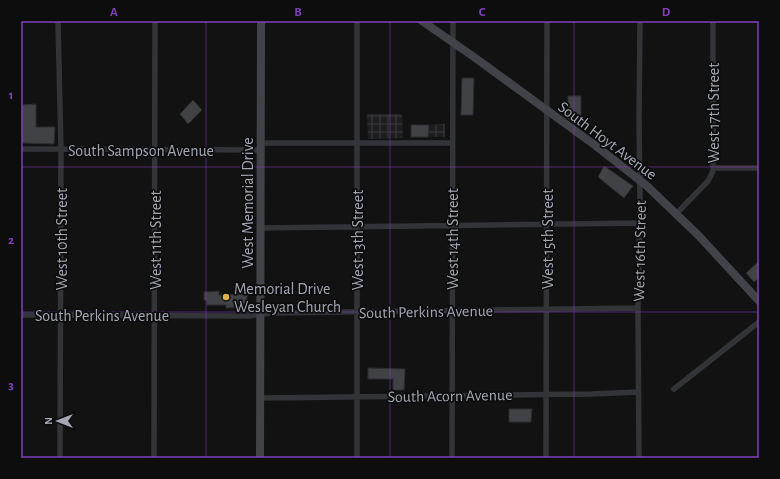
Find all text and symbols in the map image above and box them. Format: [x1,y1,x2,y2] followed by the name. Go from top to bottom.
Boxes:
[110,6,118,19] text: A
[294,6,302,19] text: B
[479,6,486,19] text: C
[662,6,671,19] text: D
[706,63,722,163] street label: West 17th Street
[9,89,13,102] text: 1
[555,99,660,184] street label: South Hoyt Avenue
[240,137,256,269] street label: West Memorial Drive
[68,143,214,159] street label: South Sampson Avenue
[54,188,70,290] street label: West 10th Street
[445,188,461,290] street label: West 14th Street
[540,189,556,289] street label: West 15th Street
[148,190,164,290] street label: West 11th Street
[350,190,366,290] street label: West 13th Street
[631,200,649,302] street label: West 16th Street
[8,234,14,247] text: 2
[234,281,341,316] place label: Memorial Drive Wesleyan Church
[221,292,231,302] marker: Memorial Drive Wesleyan Church
[359,303,493,321] street label: South Perkins Avenue
[35,308,169,324] street label: South Perkins Avenue
[8,379,14,392] text: 3
[387,387,513,405] street label: South Acorn Avenue
[38,401,78,441] north arrow
[43,417,54,425] text: N

